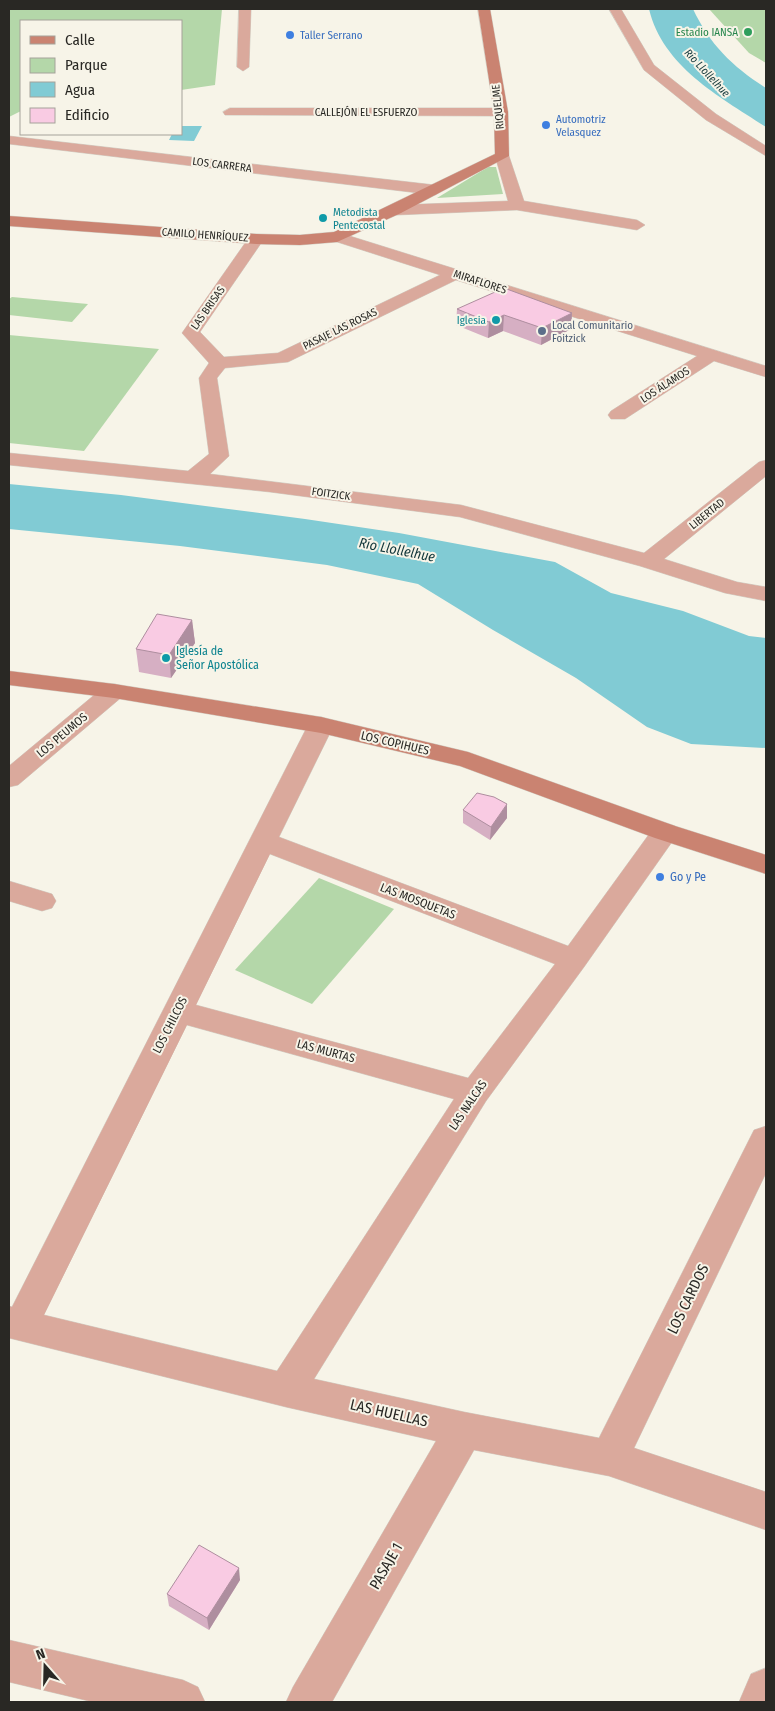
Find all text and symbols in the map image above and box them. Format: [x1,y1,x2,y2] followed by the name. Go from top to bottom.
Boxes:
[20,20,182,135] legend
[676,26,738,39] place label: Estadio IANSA
[742,26,754,38] marker: Estadio IANSA
[284,29,296,41] marker: Taller Serrano
[300,29,363,42] place label: Taller Serrano
[65,31,95,49] text: Calle
[682,46,732,100] water label: Río Llollelhue
[65,56,108,74] text: Parque
[65,81,95,99] text: Agua
[489,84,507,130] street label: RIQUELME
[315,105,417,119] street label: CALLEJÓN EL ESFUERZO
[65,106,110,124] text: Edificio
[556,113,606,139] place label: Automotriz Velasquez
[540,119,552,131] marker: Automotriz Velasquez
[192,155,253,175] street label: LOS CARRERA
[333,206,385,232] place label: Metodista Pentecostal
[317,212,329,224] marker: Metodista Pentecostal
[161,224,249,245] street label: CAMILO HENRÍQUEZ
[452,267,509,297] street label: MIRAFLORES
[188,283,228,332] street label: LAS BRISAS
[301,305,380,353] street label: PASAJE LAS ROSAS
[457,314,486,327] place label: Iglesia
[490,314,502,326] marker: Iglesia
[552,319,633,345] place label: Local Comunitario Foitzick
[536,325,548,337] marker: Local Comunitario Foitzick
[637,363,692,406] street label: LOS ÁLAMOS
[311,485,351,503] street label: FOITZICK
[687,496,727,532] street label: LIBERTAD
[357,534,437,566] water label: Río Llollelhue
[176,644,259,672] place label: Iglesía de Señor Apostólica
[160,652,172,664] marker: Iglesía de Señor Apostólica
[34,710,90,760] street label: LOS PEUMOS
[359,728,431,758] street label: LOS COPIHUES
[670,870,706,884] place label: Go y Pe
[654,871,666,883] marker: Go y Pe
[378,880,458,922] street label: LAS MOSQUETAS
[150,994,190,1056] street label: LOS CHILCOS
[295,1037,357,1065] street label: LAS MURTAS
[446,1077,490,1133] street label: LAS NALCAS
[663,1261,713,1337] street label: LOS CARDOS
[348,1395,430,1431] street label: LAS HUELLAS
[366,1540,406,1592] street label: PASAJE 1
[20,1641,70,1691] north arrow
[34,1645,48,1664] text: N

